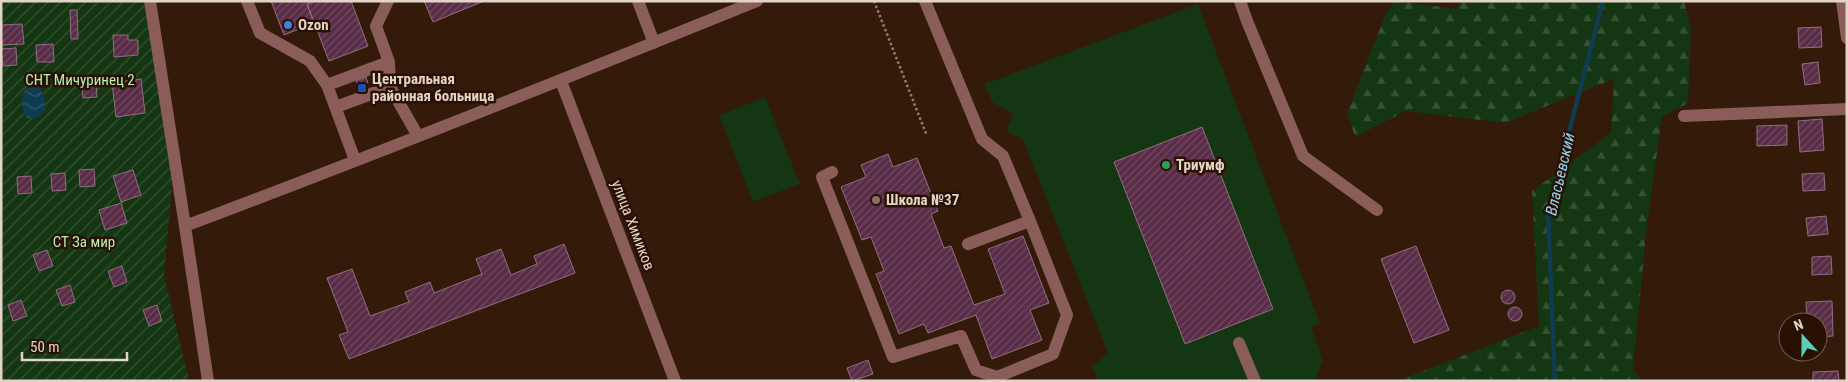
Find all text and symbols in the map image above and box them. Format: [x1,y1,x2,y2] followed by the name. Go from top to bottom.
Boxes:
[298,16,329,34] place label: Ozon
[282,19,294,31] marker: Ozon
[372,70,494,105] place label: Центральная районная больница
[25,71,135,89] park label: СНТ Мичуринец 2
[356,82,368,94] marker: Центральная районная больница
[1541,131,1579,217] water label: Власьевский
[1176,156,1225,174] place label: Триумф
[1160,159,1172,171] marker: Триумф
[608,177,658,273] street label: улица Химиков
[886,191,959,209] place label: Школа №37
[870,194,882,206] marker: Школа №37
[53,233,115,251] park label: СТ За мир
[1778,312,1828,362] north arrow
[1791,316,1805,334] text: N
[22,330,128,362] scale bar
[30,338,60,356] text: 50 m

